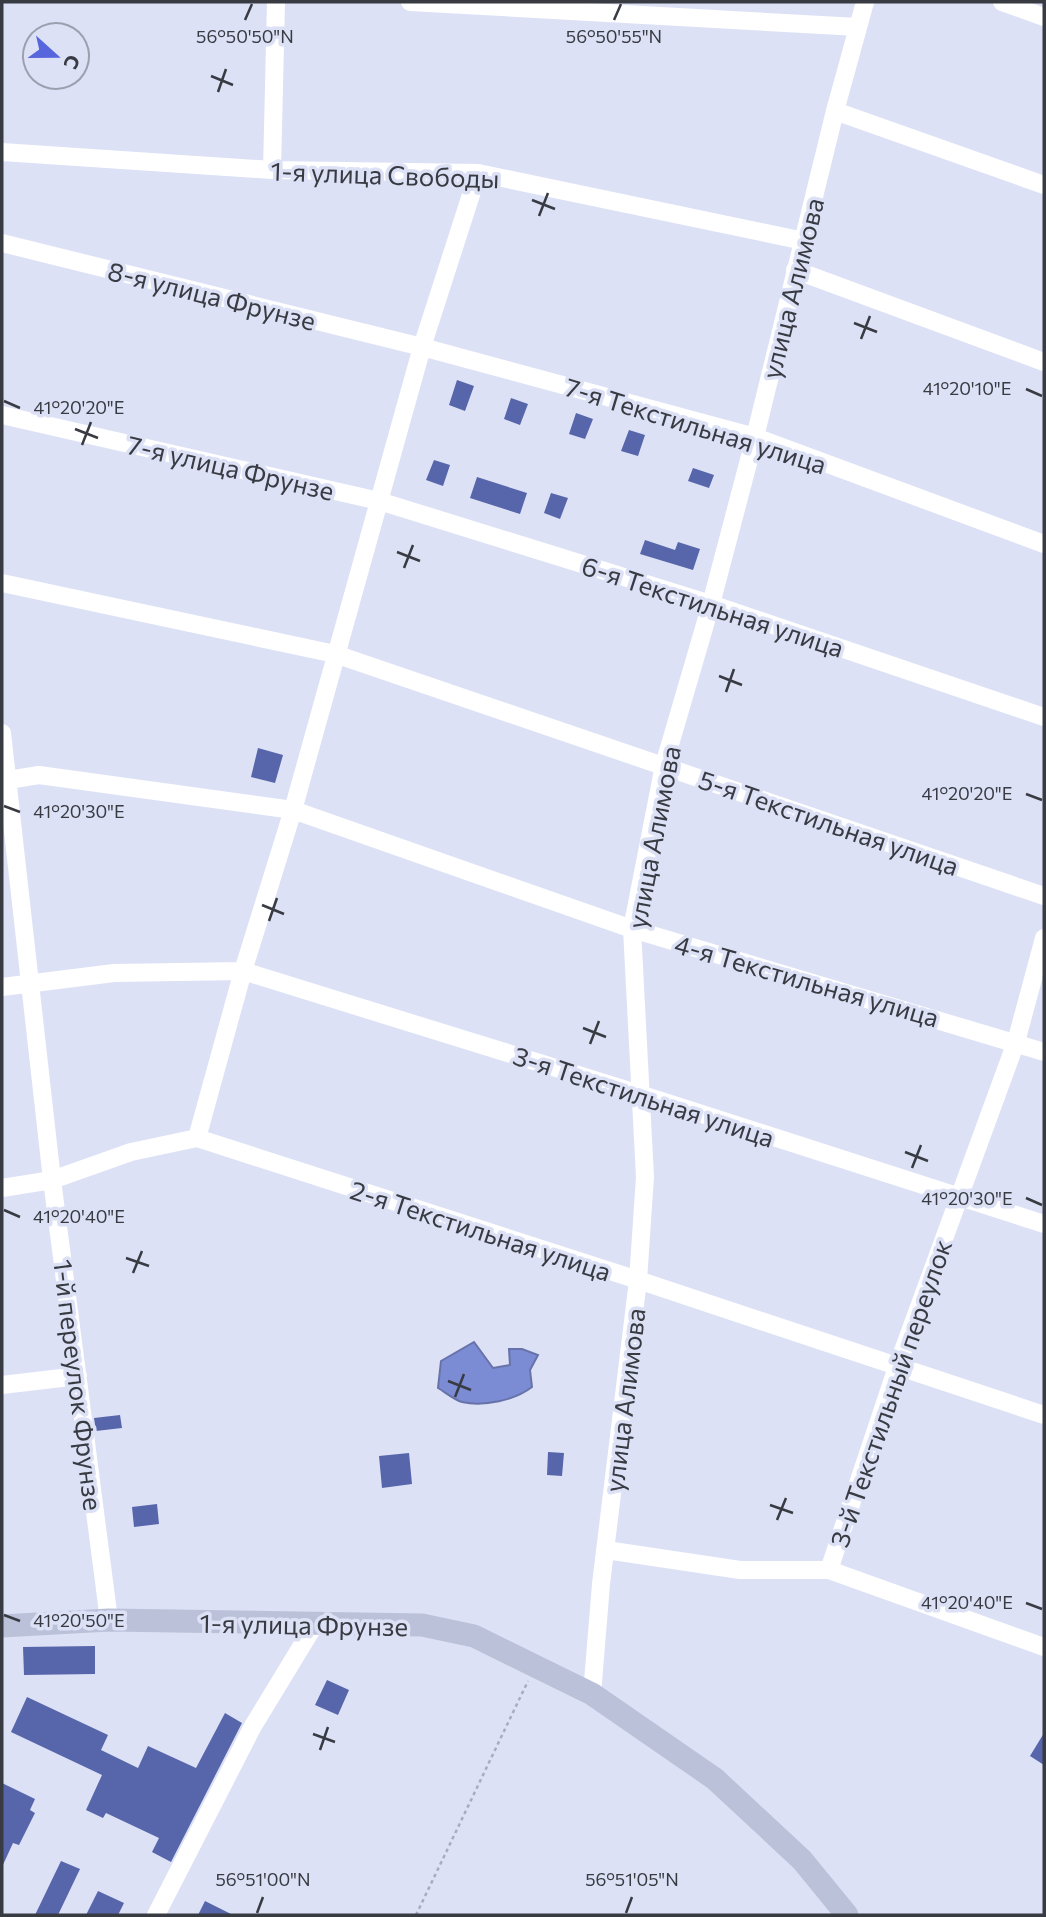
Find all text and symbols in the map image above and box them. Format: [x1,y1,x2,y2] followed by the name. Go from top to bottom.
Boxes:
[21,21,91,91] north arrow
[196,25,294,47] text: 56°50'50"N
[566,25,662,47] text: 56°50'55"N
[59,52,85,72] text: С
[270,155,500,193] street label: 1-я улица Свободы
[755,194,829,382] street label: улица Алимова
[105,254,319,336] street label: 8-я улица Фрунзе
[562,370,830,480] street label: 7-я Текстильная улица
[923,377,1011,399] text: 41°20'10"E
[34,396,124,418] text: 41°20'20"E
[125,428,337,506] street label: 7-я улица Фрунзе
[578,549,848,663] street label: 6-я Текстильная улица
[620,743,686,931] street label: улица Алимова
[695,763,963,881] street label: 5-я Текстильная улица
[922,782,1012,804] text: 41°20'20"E
[33,800,125,822] text: 41°20'30"E
[671,927,943,1033] street label: 4-я Текстильная улица
[510,1039,778,1153] street label: 3-я Текстильная улица
[347,1173,615,1287] street label: 2-я Текстильная улица
[921,1187,1013,1209] text: 41°20'30"E
[33,1205,125,1227] text: 41°20'40"E
[823,1235,957,1551] street label: 3-й Текстильный переулок
[48,1258,110,1512] street label: 1-й переулок Фрунзе
[597,1306,651,1494] street label: улица Алимова
[921,1591,1013,1613] text: 41°20'40"E
[200,1607,408,1641] street label: 1-я улица Фрунзе
[33,1609,125,1631] text: 41°20'50"E
[215,1868,311,1890] text: 56°51'00"N
[585,1868,679,1890] text: 56°51'05"N

